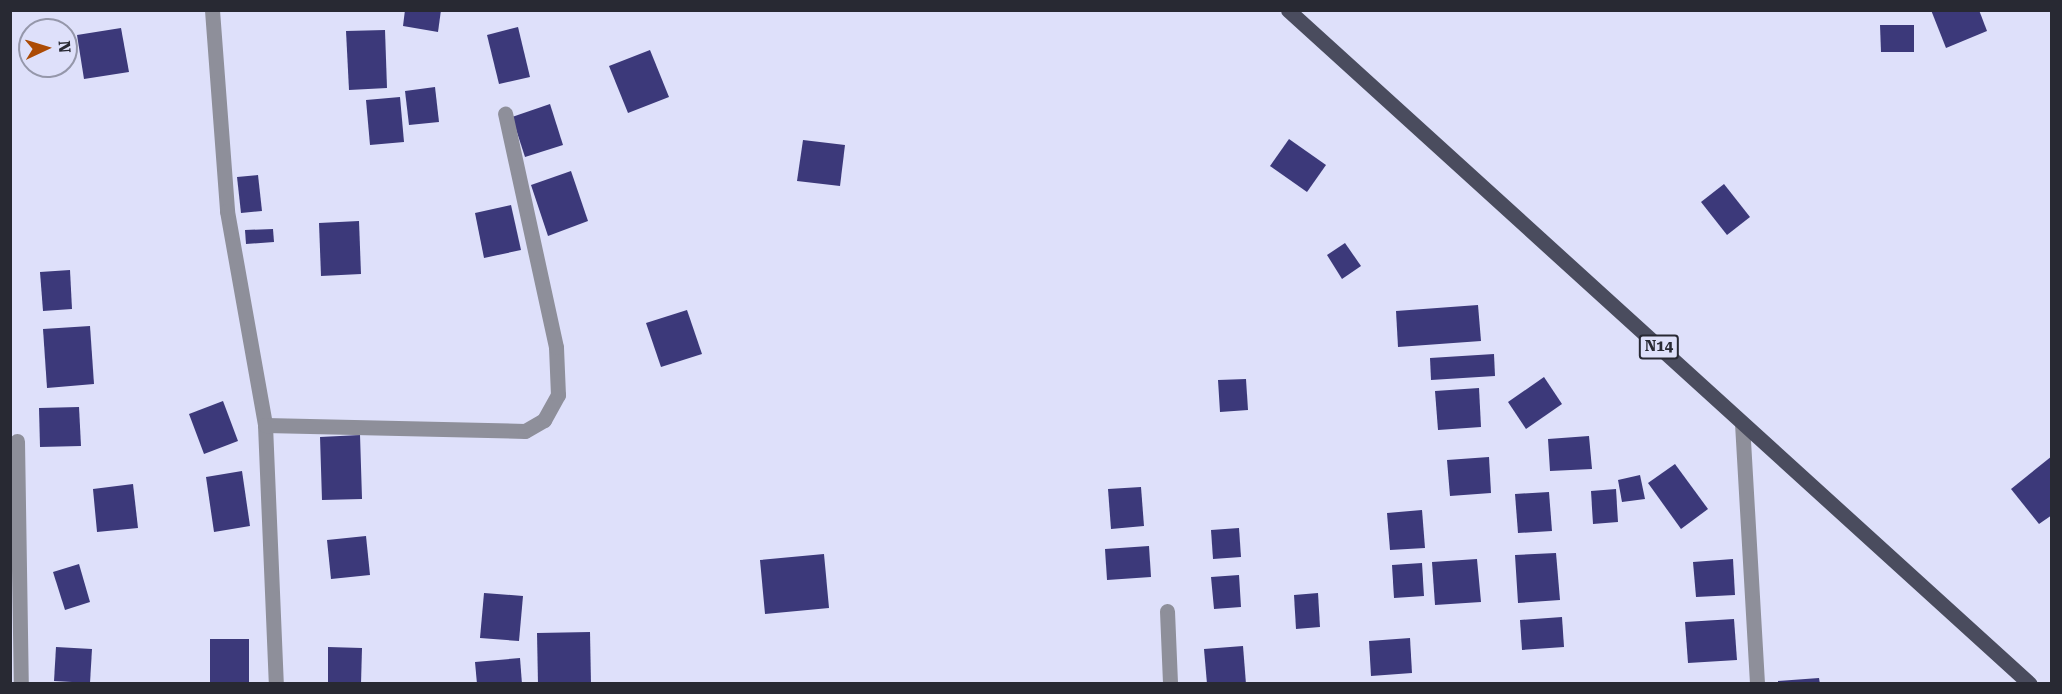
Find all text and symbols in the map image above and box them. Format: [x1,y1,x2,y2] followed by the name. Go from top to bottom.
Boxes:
[18,18,78,78] north arrow
[55,40,74,54] text: N
[1638,335,1680,359] road number: N14

